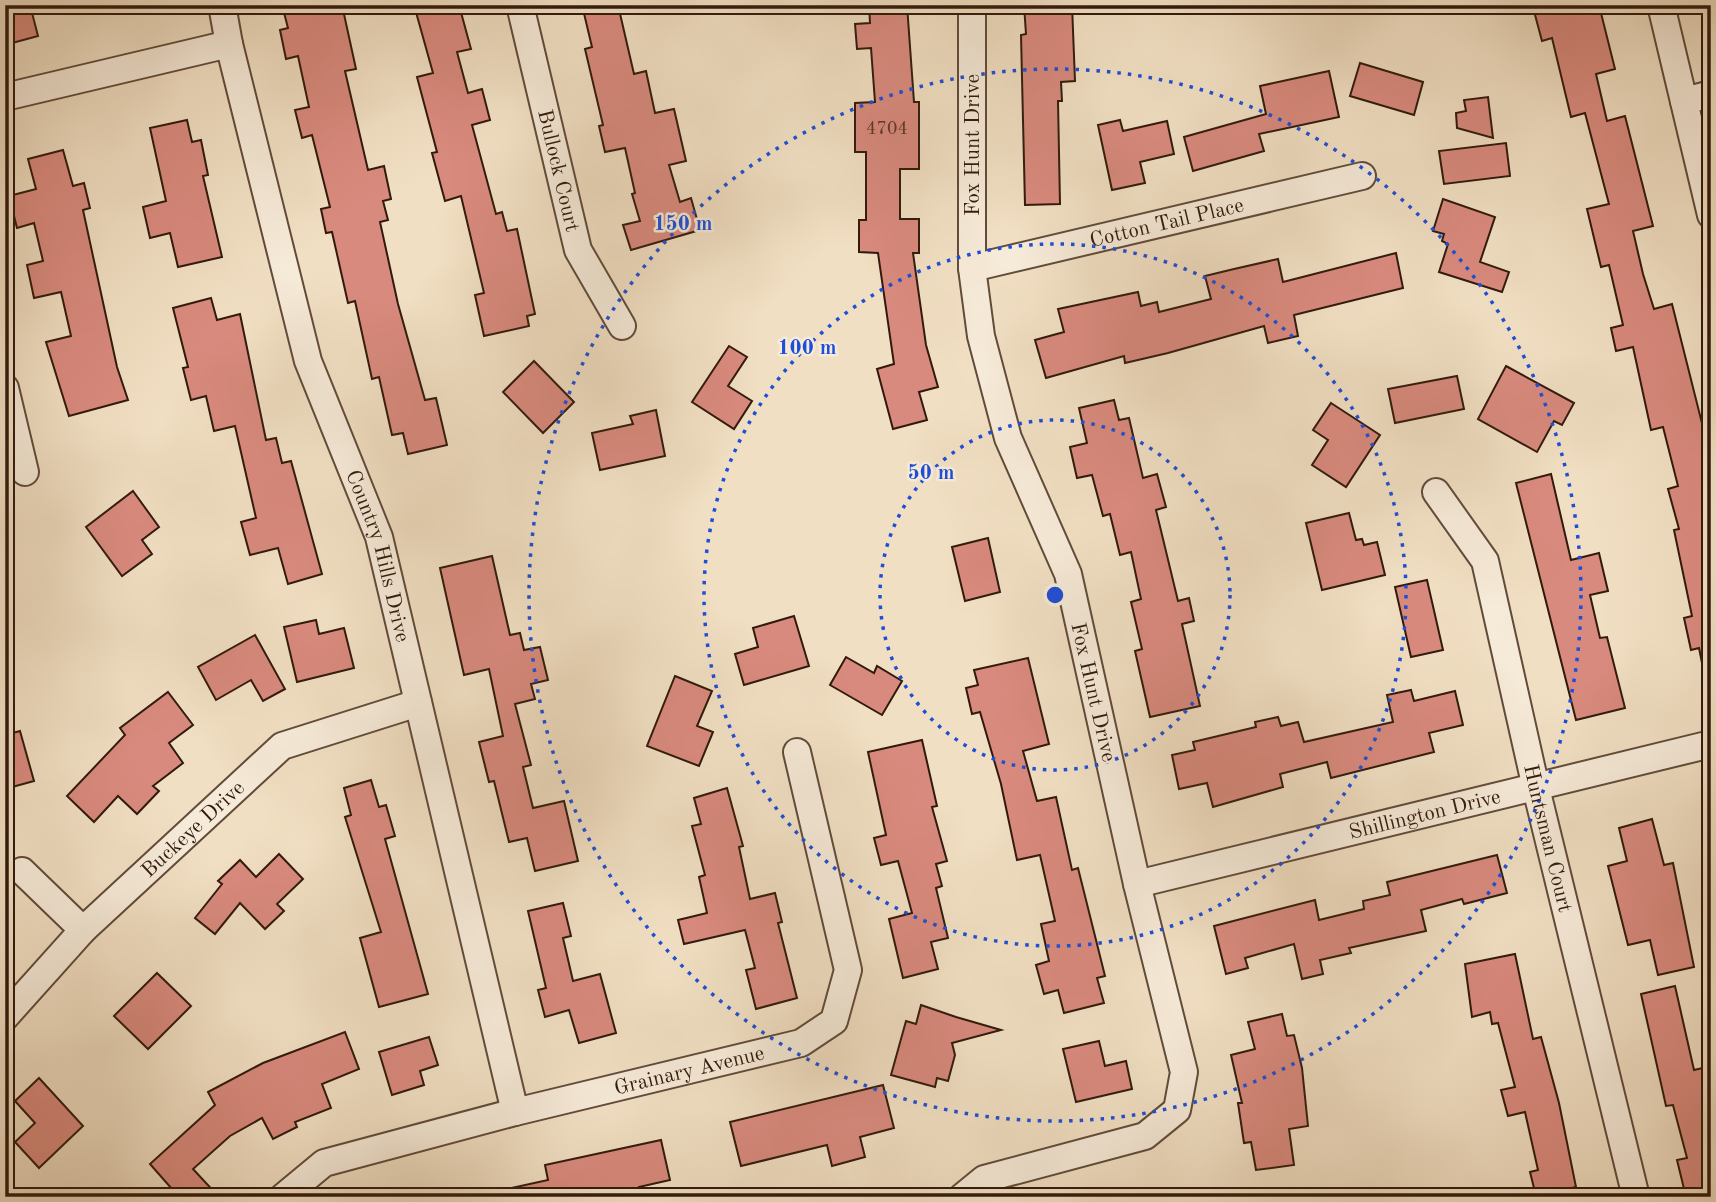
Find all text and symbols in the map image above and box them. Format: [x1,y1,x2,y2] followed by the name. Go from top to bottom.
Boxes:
[963,74,984,216] street label: Fox Hunt Drive
[533,107,582,234] street label: Bullock Court
[866,120,908,138] house number: 4704
[1088,195,1246,252] street label: Cotton Tail Place
[653,214,713,235] text: 150 m
[777,338,837,359] text: 100 m
[907,463,955,484] text: 50 m
[341,467,412,644] street label: Country Hills Drive
[1043,583,1067,607] centre of rings
[1066,621,1119,764] street label: Fox Hunt Drive
[1519,763,1575,915] street label: Huntsman Court
[138,777,249,882] street label: Buckeye Drive
[1347,787,1503,844] street label: Shillington Drive
[612,1043,767,1100] street label: Grainary Avenue

